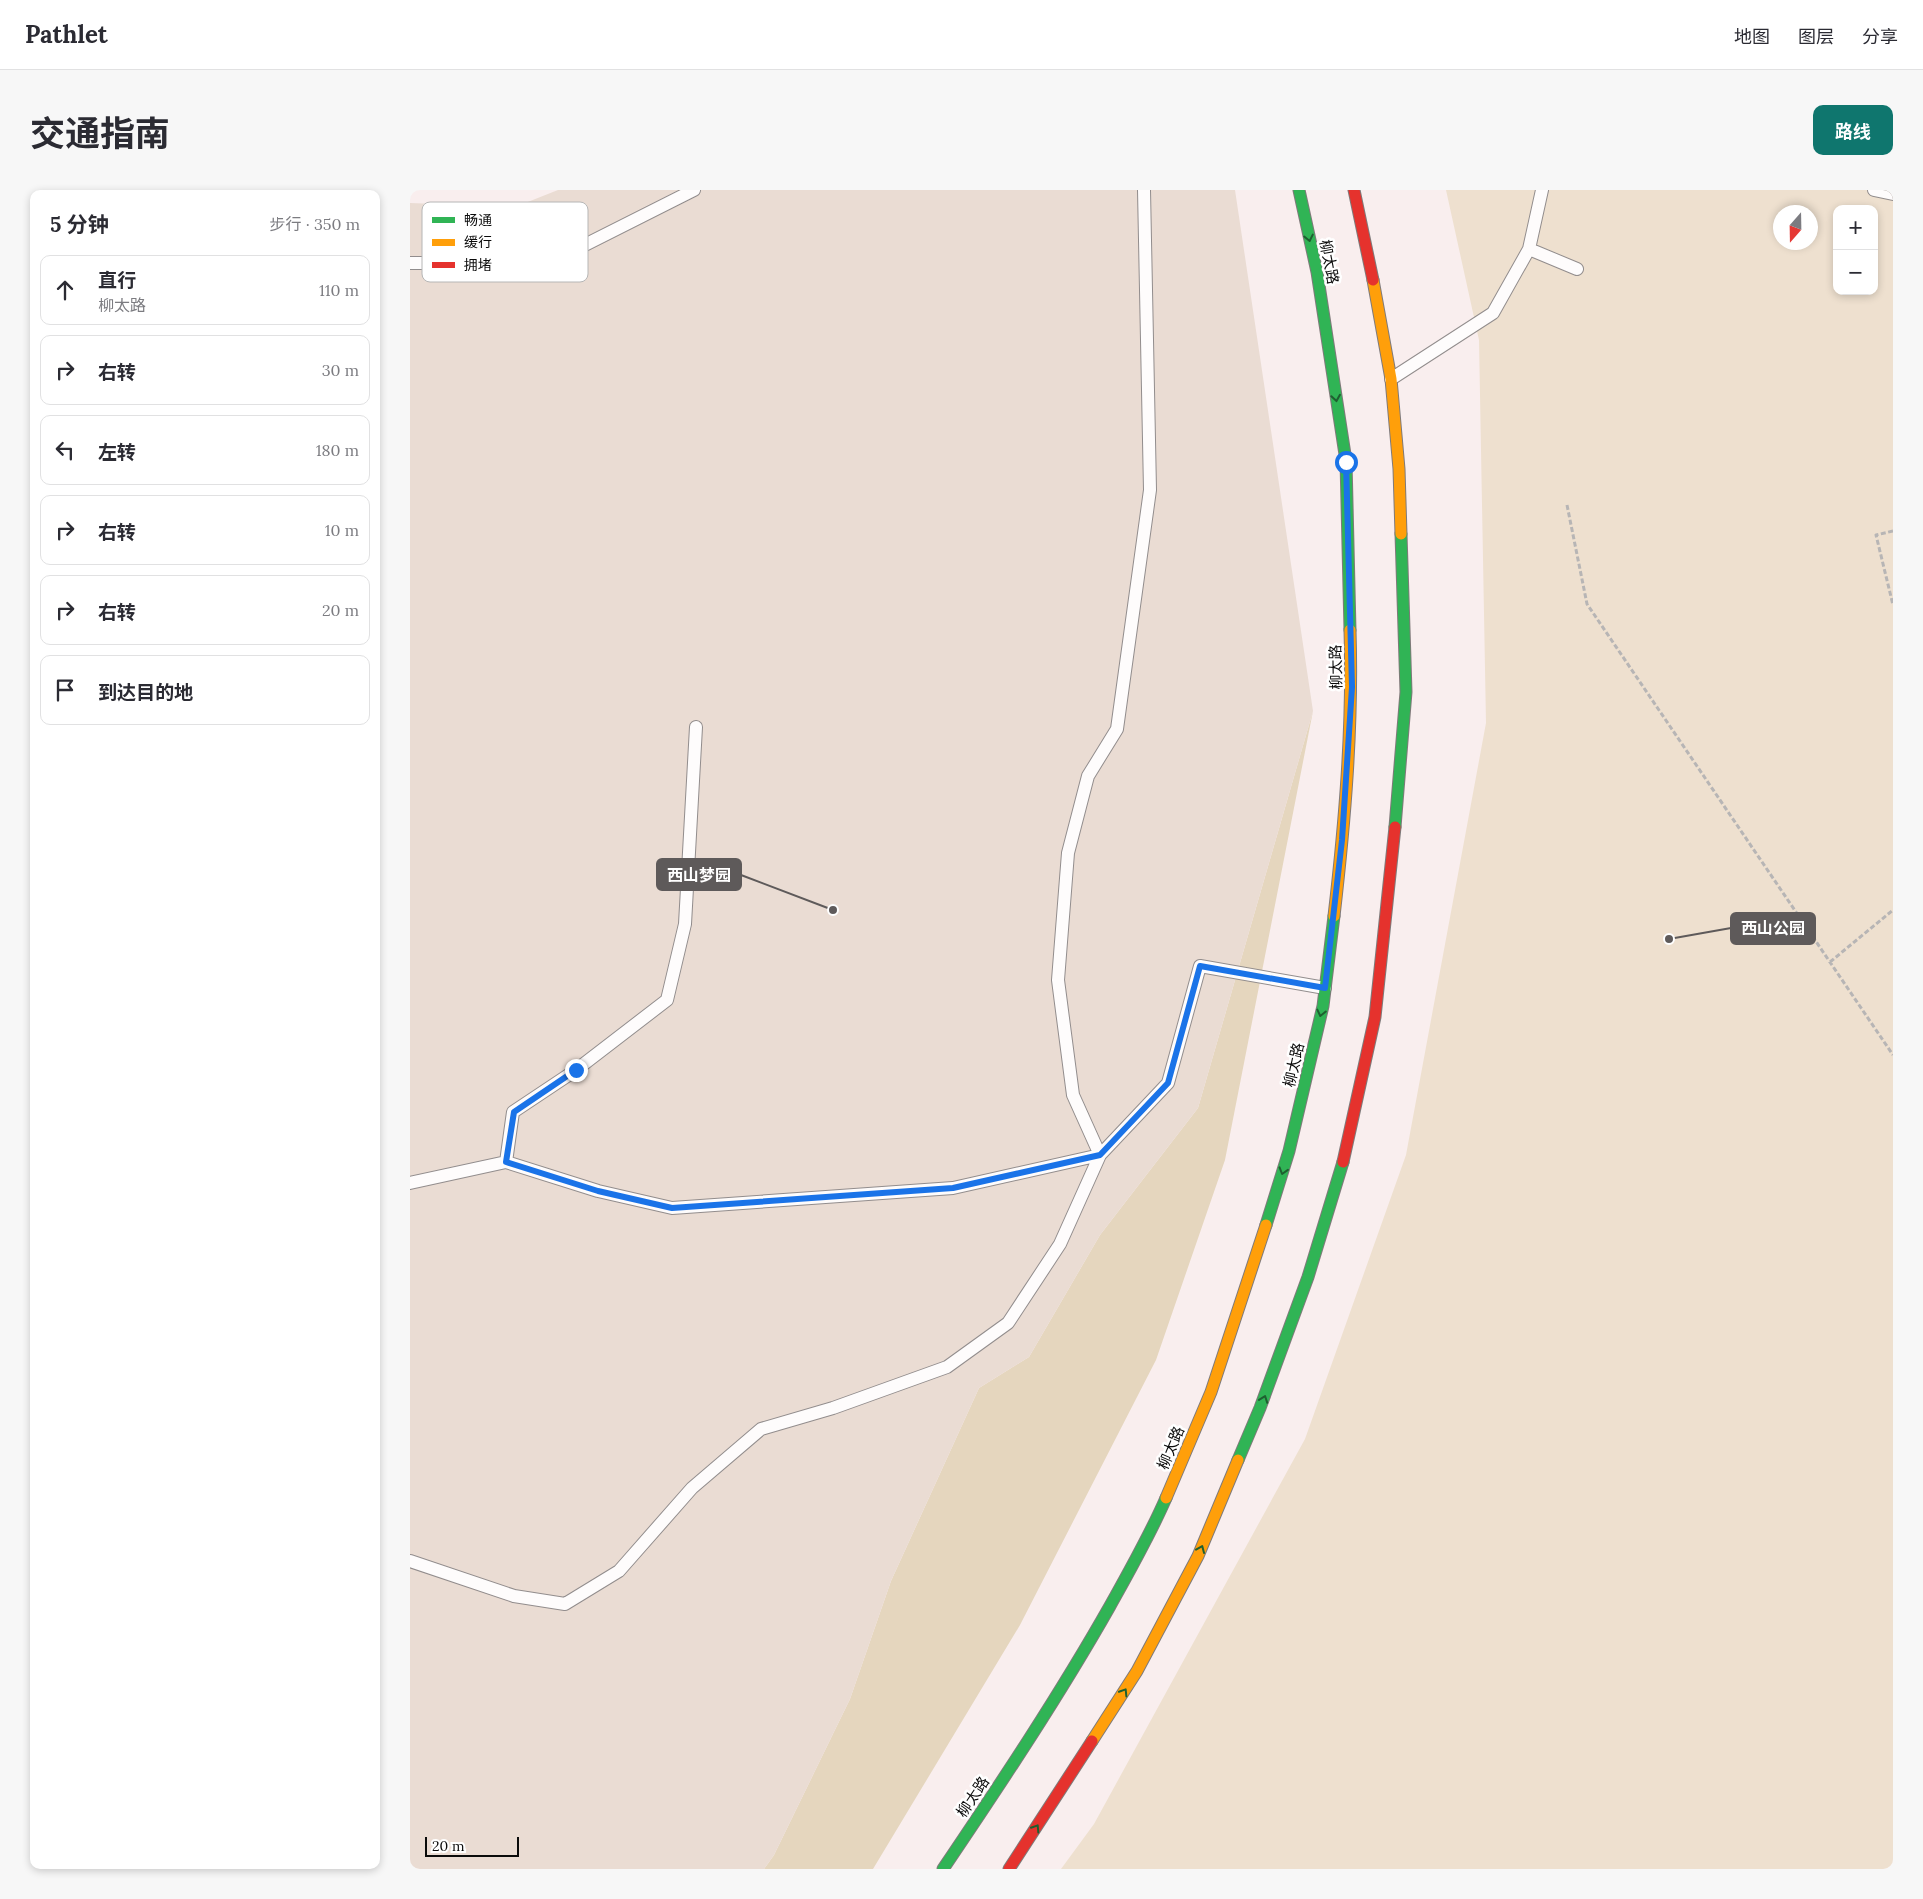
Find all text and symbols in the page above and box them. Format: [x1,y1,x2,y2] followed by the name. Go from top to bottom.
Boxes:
[25,19,108,50] text: Pathlet
[1734,25,1770,48] text: 地图
[1798,25,1834,48] text: 图层
[1862,25,1898,48] text: 分享
[1813,105,1893,155] button: 路线
[30,111,170,156] text: 交通指南
[422,202,588,282] legend
[1773,205,1818,250] north arrow
[1833,205,1878,295] map controls
[1833,205,1878,250] button: +
[50,211,109,238] text: 5 分钟
[464,211,492,229] text: 畅通
[270,214,360,234] text: 步行 · 350 m
[464,233,492,251] text: 缓行
[1304,233,1314,242] one-way arrow
[1316,238,1343,286] street label: 柳太路
[1833,250,1878,295] button: −
[464,256,492,274] text: 拥堵
[98,268,136,292] text: 直行
[51,276,79,304] icon: ahead
[319,280,359,300] text: 110 m
[98,295,146,315] text: 柳太路
[51,356,79,384] icon: right
[98,360,136,384] text: 右转
[322,360,359,380] text: 30 m
[1330,394,1341,402] one-way arrow
[51,436,79,464] icon: left
[98,440,136,464] text: 左转
[316,440,359,460] text: 180 m
[1335,451,1358,474] route start
[51,516,79,544] icon: right
[98,520,136,544] text: 右转
[325,520,359,540] text: 10 m
[51,596,79,624] icon: right
[98,600,136,624] text: 右转
[322,600,359,620] text: 20 m
[1326,644,1345,690] street label: 柳太路
[51,676,79,704] icon: arrive
[98,680,193,704] text: 到达目的地
[657,859,741,890] callout: 西山梦园
[667,865,731,885] text: 西山梦园
[1731,913,1815,944] callout: 西山公园
[1741,918,1805,938] text: 西山公园
[1316,1008,1327,1017] one-way arrow
[1279,1041,1308,1089] street label: 柳太路
[565,1059,588,1082] route end
[1278,1166,1288,1174] one-way arrow
[1258,1395,1268,1403] one-way arrow
[1153,1423,1188,1472] street label: 柳太路
[1195,1545,1205,1554] one-way arrow
[1118,1688,1127,1697] one-way arrow
[952,1773,993,1821] street label: 柳太路
[1030,1825,1039,1834] one-way arrow
[425,1834,519,1857] scale bar
[432,1837,464,1855] text: 20 m

